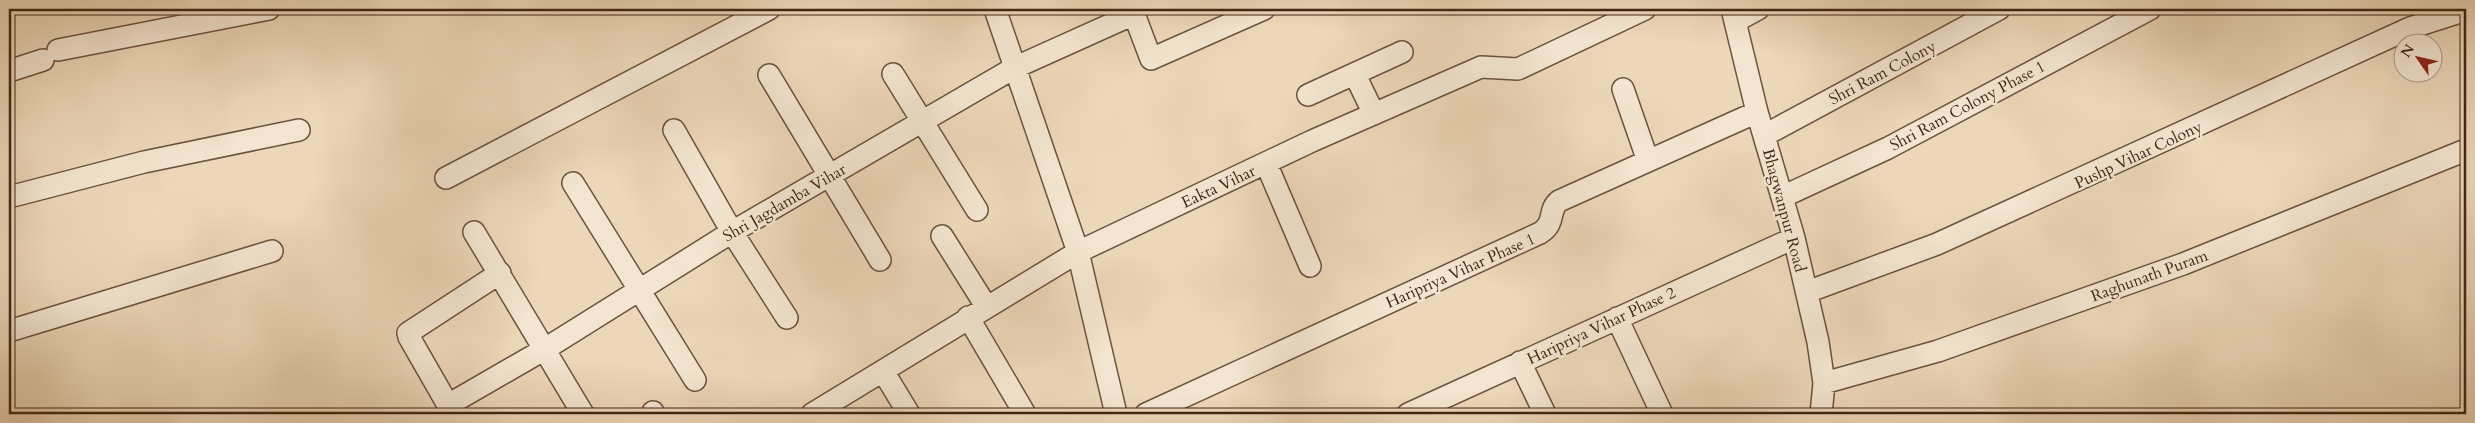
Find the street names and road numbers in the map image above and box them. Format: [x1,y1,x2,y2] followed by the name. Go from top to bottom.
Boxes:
[1825,35,1940,110] street label: Shri Ram Colony
[1886,56,2049,156] street label: Shri Ram Colony Phase 1
[2071,115,2206,194] street label: Pushp Vihar Colony
[1757,146,1811,275] street label: Bhagwanpur Road
[719,158,850,247] street label: Shri Jagdamba Vihar
[1178,160,1259,214] street label: Eakta Vihar
[1382,228,1539,314] street label: Haripriya Vihar Phase 1
[2088,244,2211,307] street label: Raghunath Puram
[1524,282,1679,370] street label: Haripriya Vihar Phase 2

